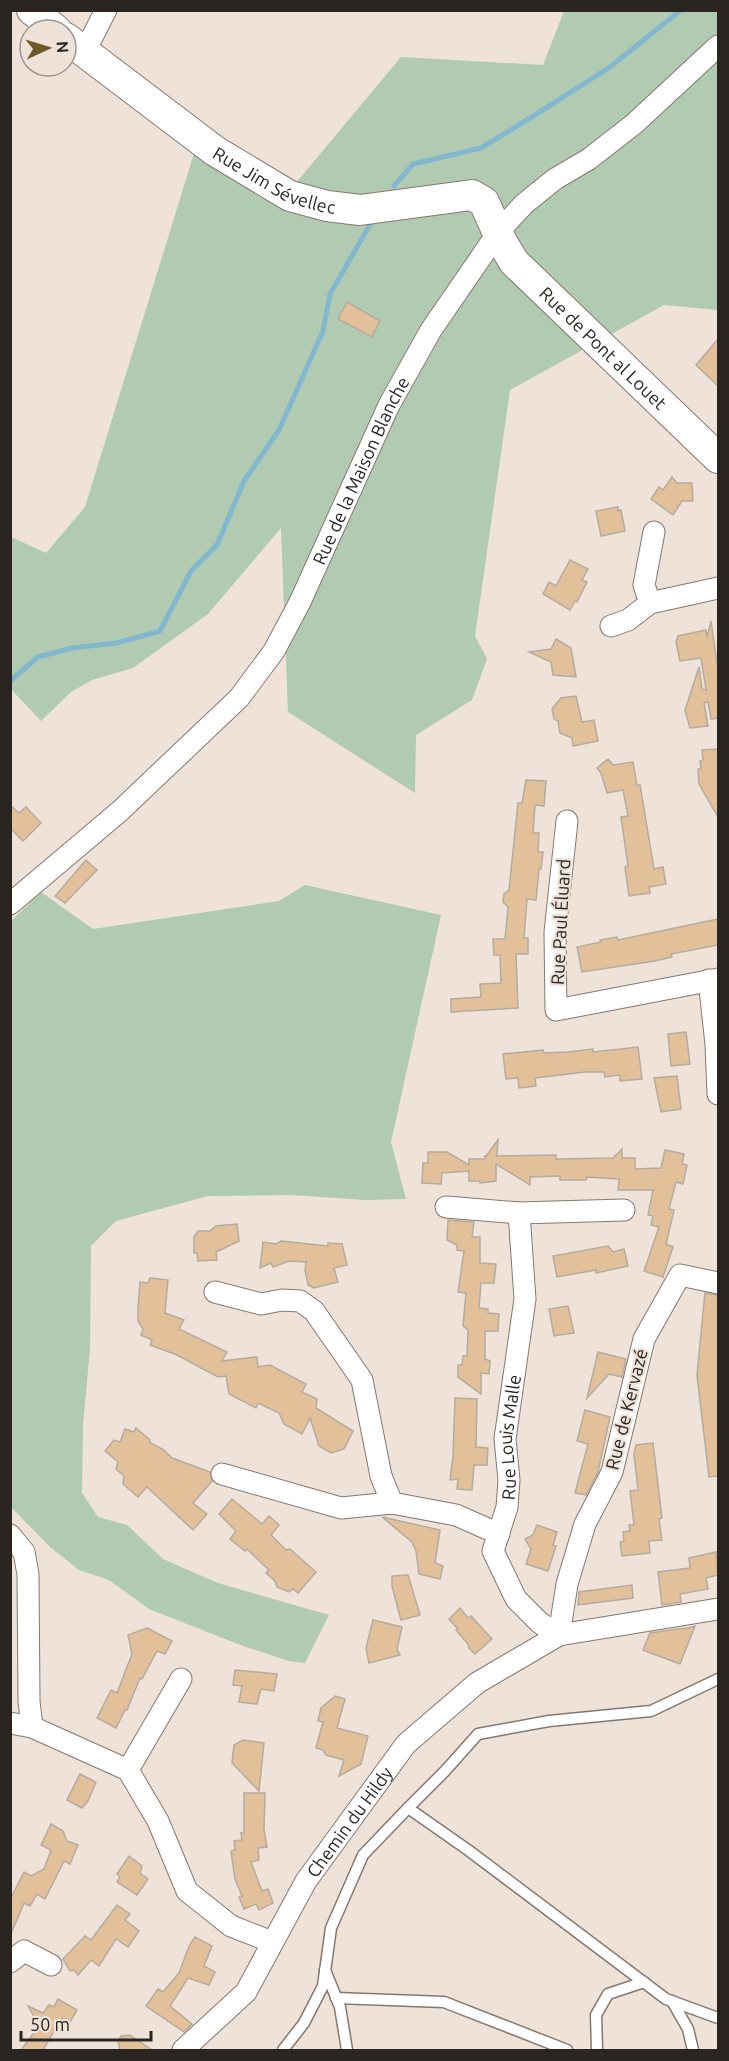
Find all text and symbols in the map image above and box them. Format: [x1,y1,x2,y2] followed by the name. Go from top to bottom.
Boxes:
[18,18,78,78] north arrow
[54,40,72,54] text: N
[210,142,336,217] street label: Rue Jim Sévellec
[536,282,671,413] street label: Rue de Pont al Louet
[308,373,413,567] street label: Rue de la Maison Blanche
[546,858,573,986] street label: Rue Paul Éluard
[601,1346,651,1472] street label: Rue de Kervazé
[495,1373,524,1501] street label: Rue Louis Malle
[302,1763,396,1881] street label: Chemin du Hildy
[21,2004,152,2042] scale bar
[30,2014,70,2034] text: 50 m

